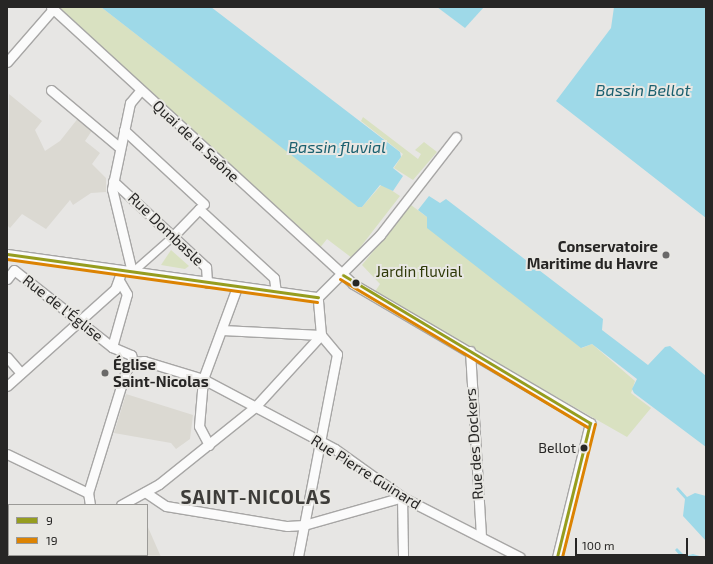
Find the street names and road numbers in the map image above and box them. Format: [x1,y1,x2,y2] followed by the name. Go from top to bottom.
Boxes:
[149,96,243,186] street label: Quai de la Saône
[125,189,207,269] street label: Rue Dombasle
[19,271,107,345] street label: Rue de l'Église
[461,388,487,500] street label: Rue des Dockers
[308,431,424,513] street label: Rue Pierre Guinard

